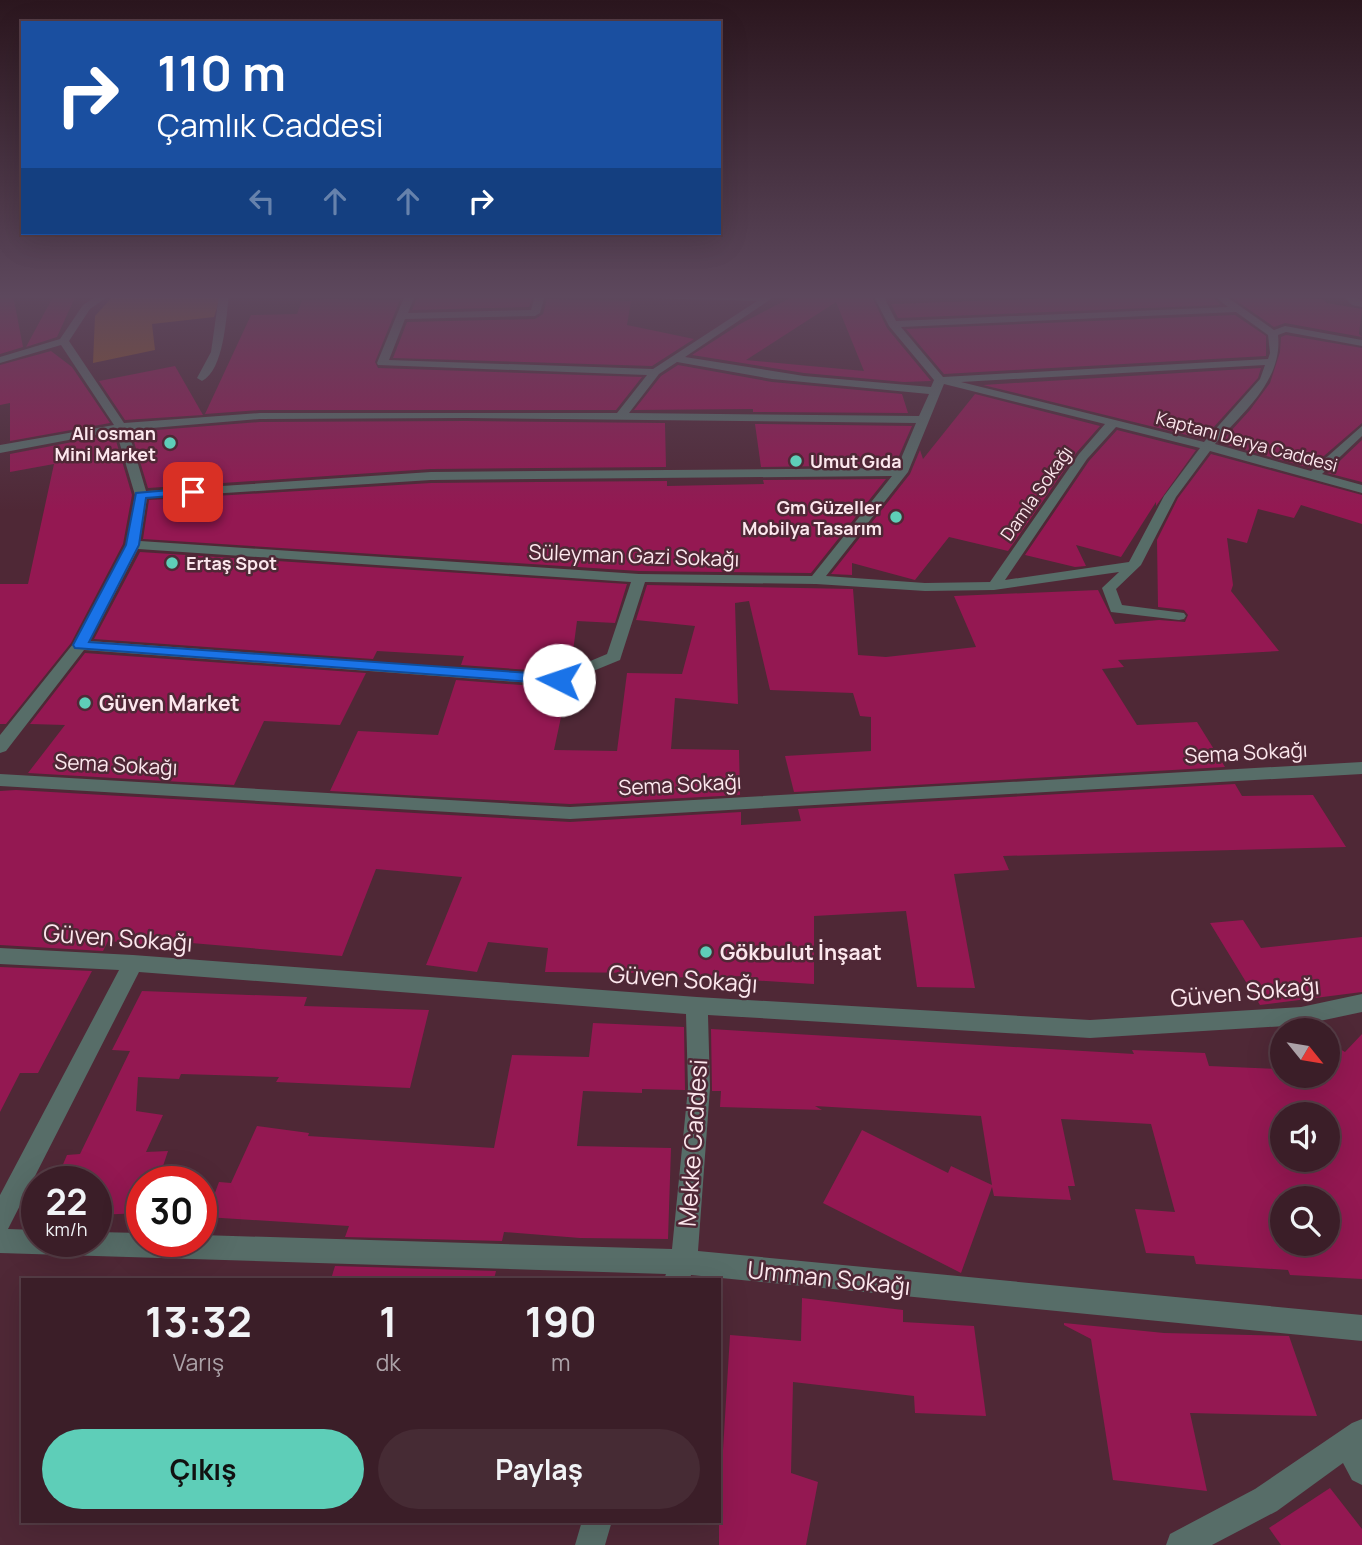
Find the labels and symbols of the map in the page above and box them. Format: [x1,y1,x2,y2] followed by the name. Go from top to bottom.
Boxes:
[1154,405,1340,477] street label: Kaptanı Derya Caddesi
[55,421,156,466] place label: Ali osman Mini Market
[162,435,178,451] marker: Ali osman Mini Market
[994,441,1078,545] street label: Damla Sokağı
[810,449,902,473] place label: Umut Gıda
[788,453,804,469] marker: Umut Gıda
[163,462,223,522] pin
[742,495,882,540] place label: Gm Güzeller Mobilya Tasarım
[888,509,904,525] marker: Gm Güzeller Mobilya Tasarım
[528,537,740,573] street label: Süleyman Gazi Sokağı
[186,551,277,575] place label: Ertaş Spot
[164,555,180,571] marker: Ertaş Spot
[522,643,596,717] position arrow
[99,689,240,717] place label: Güven Market
[77,695,93,711] marker: Güven Market
[1184,735,1308,769] street label: Sema Sokağı
[54,747,178,781] street label: Sema Sokağı
[618,767,742,801] street label: Sema Sokağı
[42,915,194,959] street label: Güven Sokağı
[720,938,882,966] place label: Gökbulut İnşaat
[698,944,714,960] marker: Gökbulut İnşaat
[607,956,759,1000] street label: Güven Sokağı
[1169,968,1321,1014] street label: Güven Sokağı
[1270,1018,1340,1088] north arrow
[670,1058,714,1228] street label: Mekke Caddesi
[126,1166,217,1257] speed limit sign: 30
[746,1252,912,1302] street label: Umman Sokağı

